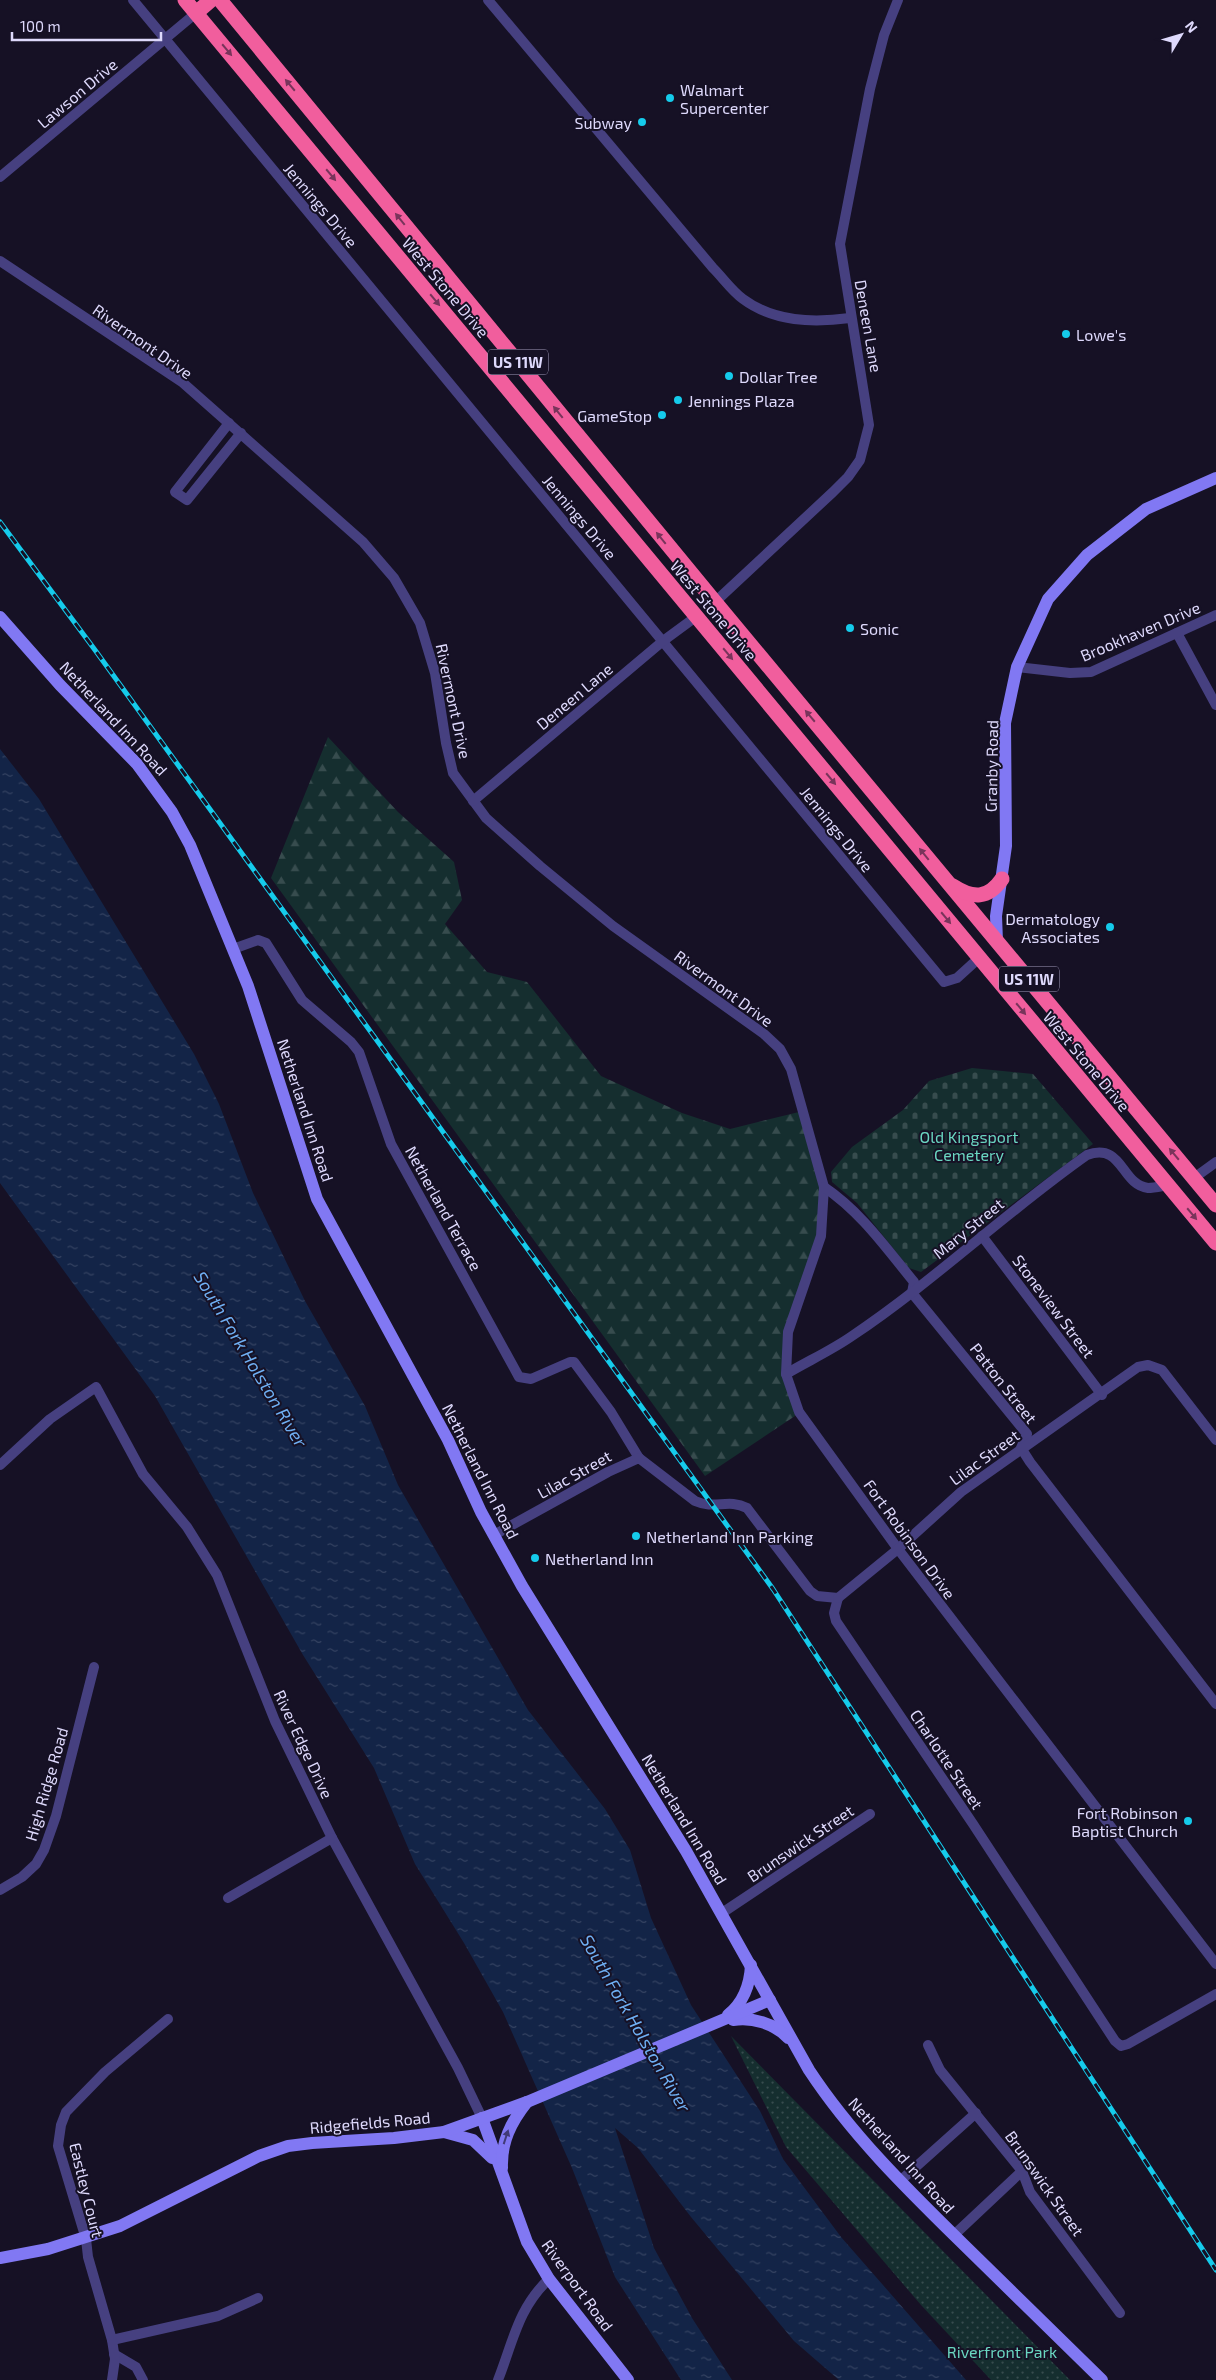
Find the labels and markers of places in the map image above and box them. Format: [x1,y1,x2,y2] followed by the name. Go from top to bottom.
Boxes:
[680,80,769,117] place label: Walmart Supercenter
[664,92,676,104] marker: Walmart Supercenter
[574,113,633,132] place label: Subway
[636,116,648,128] marker: Subway
[1076,325,1126,344] place label: Lowe's
[1060,328,1072,340] marker: Lowe's
[739,367,817,386] place label: Dollar Tree
[723,370,735,382] marker: Dollar Tree
[688,391,794,410] place label: Jennings Plaza
[672,394,684,406] marker: Jennings Plaza
[577,406,652,425] place label: GameStop
[656,409,668,421] marker: GameStop
[860,619,899,638] place label: Sonic
[844,622,856,634] marker: Sonic
[1005,909,1101,946] place label: Dermatology Associates
[1104,921,1116,933] marker: Dermatology Associates
[646,1527,813,1546] place label: Netherland Inn Parking
[630,1530,642,1542] marker: Netherland Inn Parking
[545,1549,654,1568] place label: Netherland Inn
[529,1552,541,1564] marker: Netherland Inn
[1071,1803,1178,1840] place label: Fort Robinson Baptist Church
[1182,1815,1194,1827] marker: Fort Robinson Baptist Church

